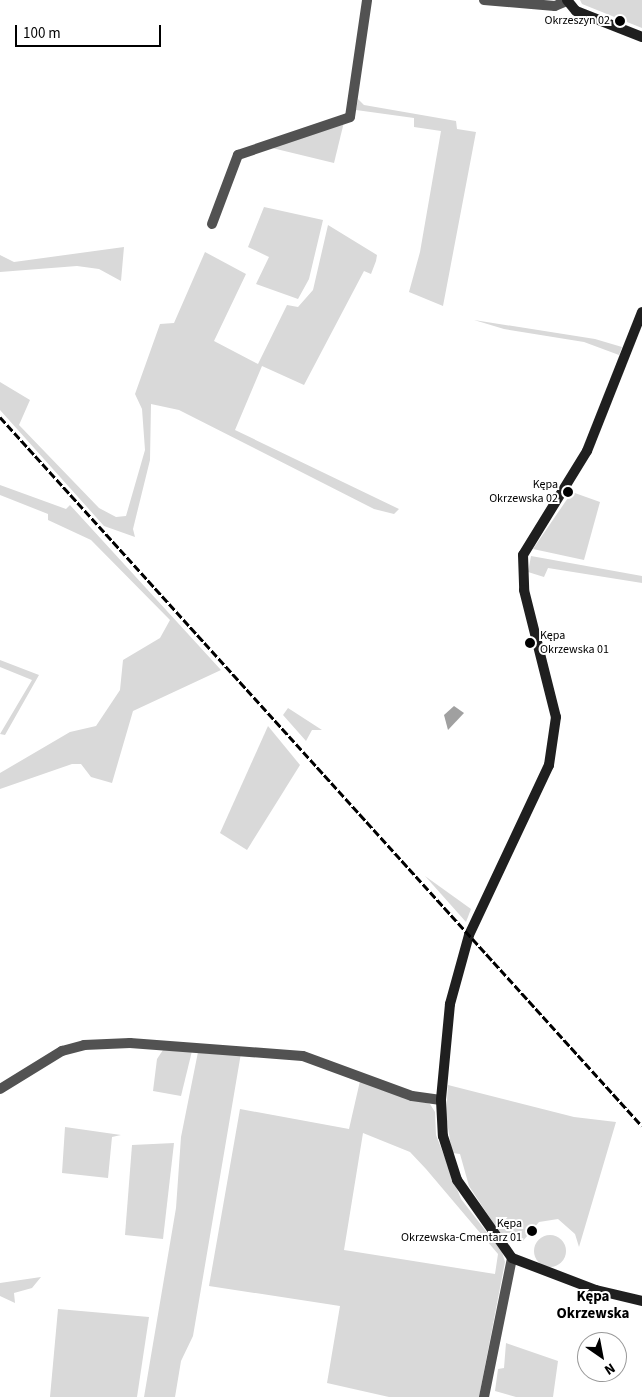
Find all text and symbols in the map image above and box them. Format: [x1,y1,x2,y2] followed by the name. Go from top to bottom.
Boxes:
[544,14,610,28] place label: Okrzeszyn 02
[18,15,164,47] scale bar
[614,15,626,27] marker: Okrzeszyn 02
[23,23,61,44] text: 100 m
[489,478,558,506] place label: Kępa Okrzewska 02
[562,486,574,498] marker: Kępa Okrzewska 02
[540,629,609,657] place label: Kępa Okrzewska 01
[524,637,536,649] marker: Kępa Okrzewska 01
[401,1217,522,1245] place label: Kępa Okrzewska-Cmentarz 01
[526,1225,538,1237] marker: Kępa Okrzewska-Cmentarz 01
[556,1287,630,1322] district label: Kępa Okrzewska
[577,1332,627,1382] north arrow
[600,1358,619,1380] text: N

